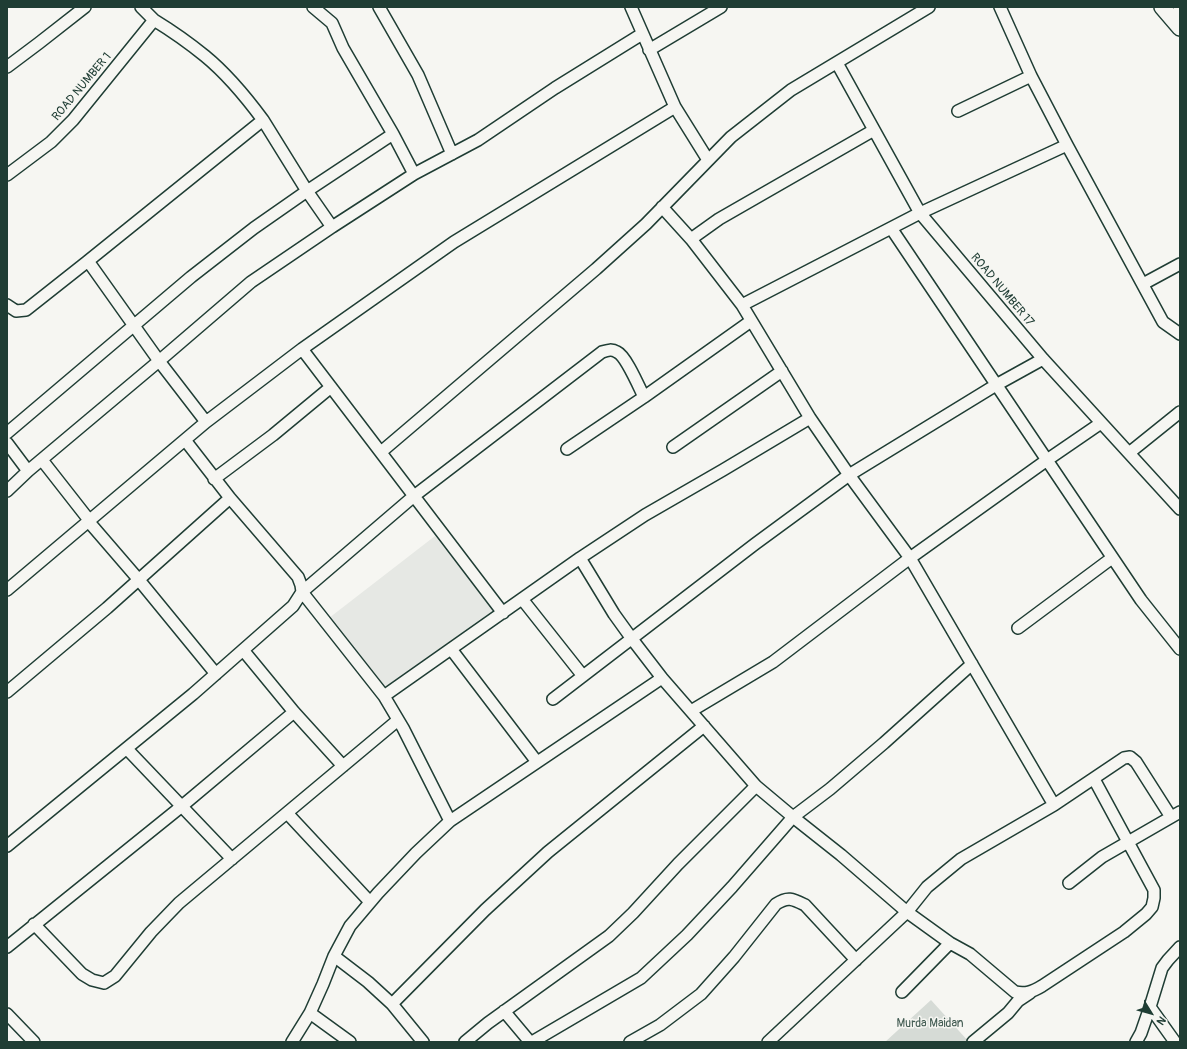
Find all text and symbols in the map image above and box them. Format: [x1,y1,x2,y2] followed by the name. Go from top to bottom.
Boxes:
[49,50,115,124] street label: ROAD NUMBER 1
[967,251,1037,329] street label: ROAD NUMBER 17
[1131,993,1171,1033] north arrow
[1154,1014,1168,1027] text: N
[896,1017,964,1031] park label: Murda Maidan

